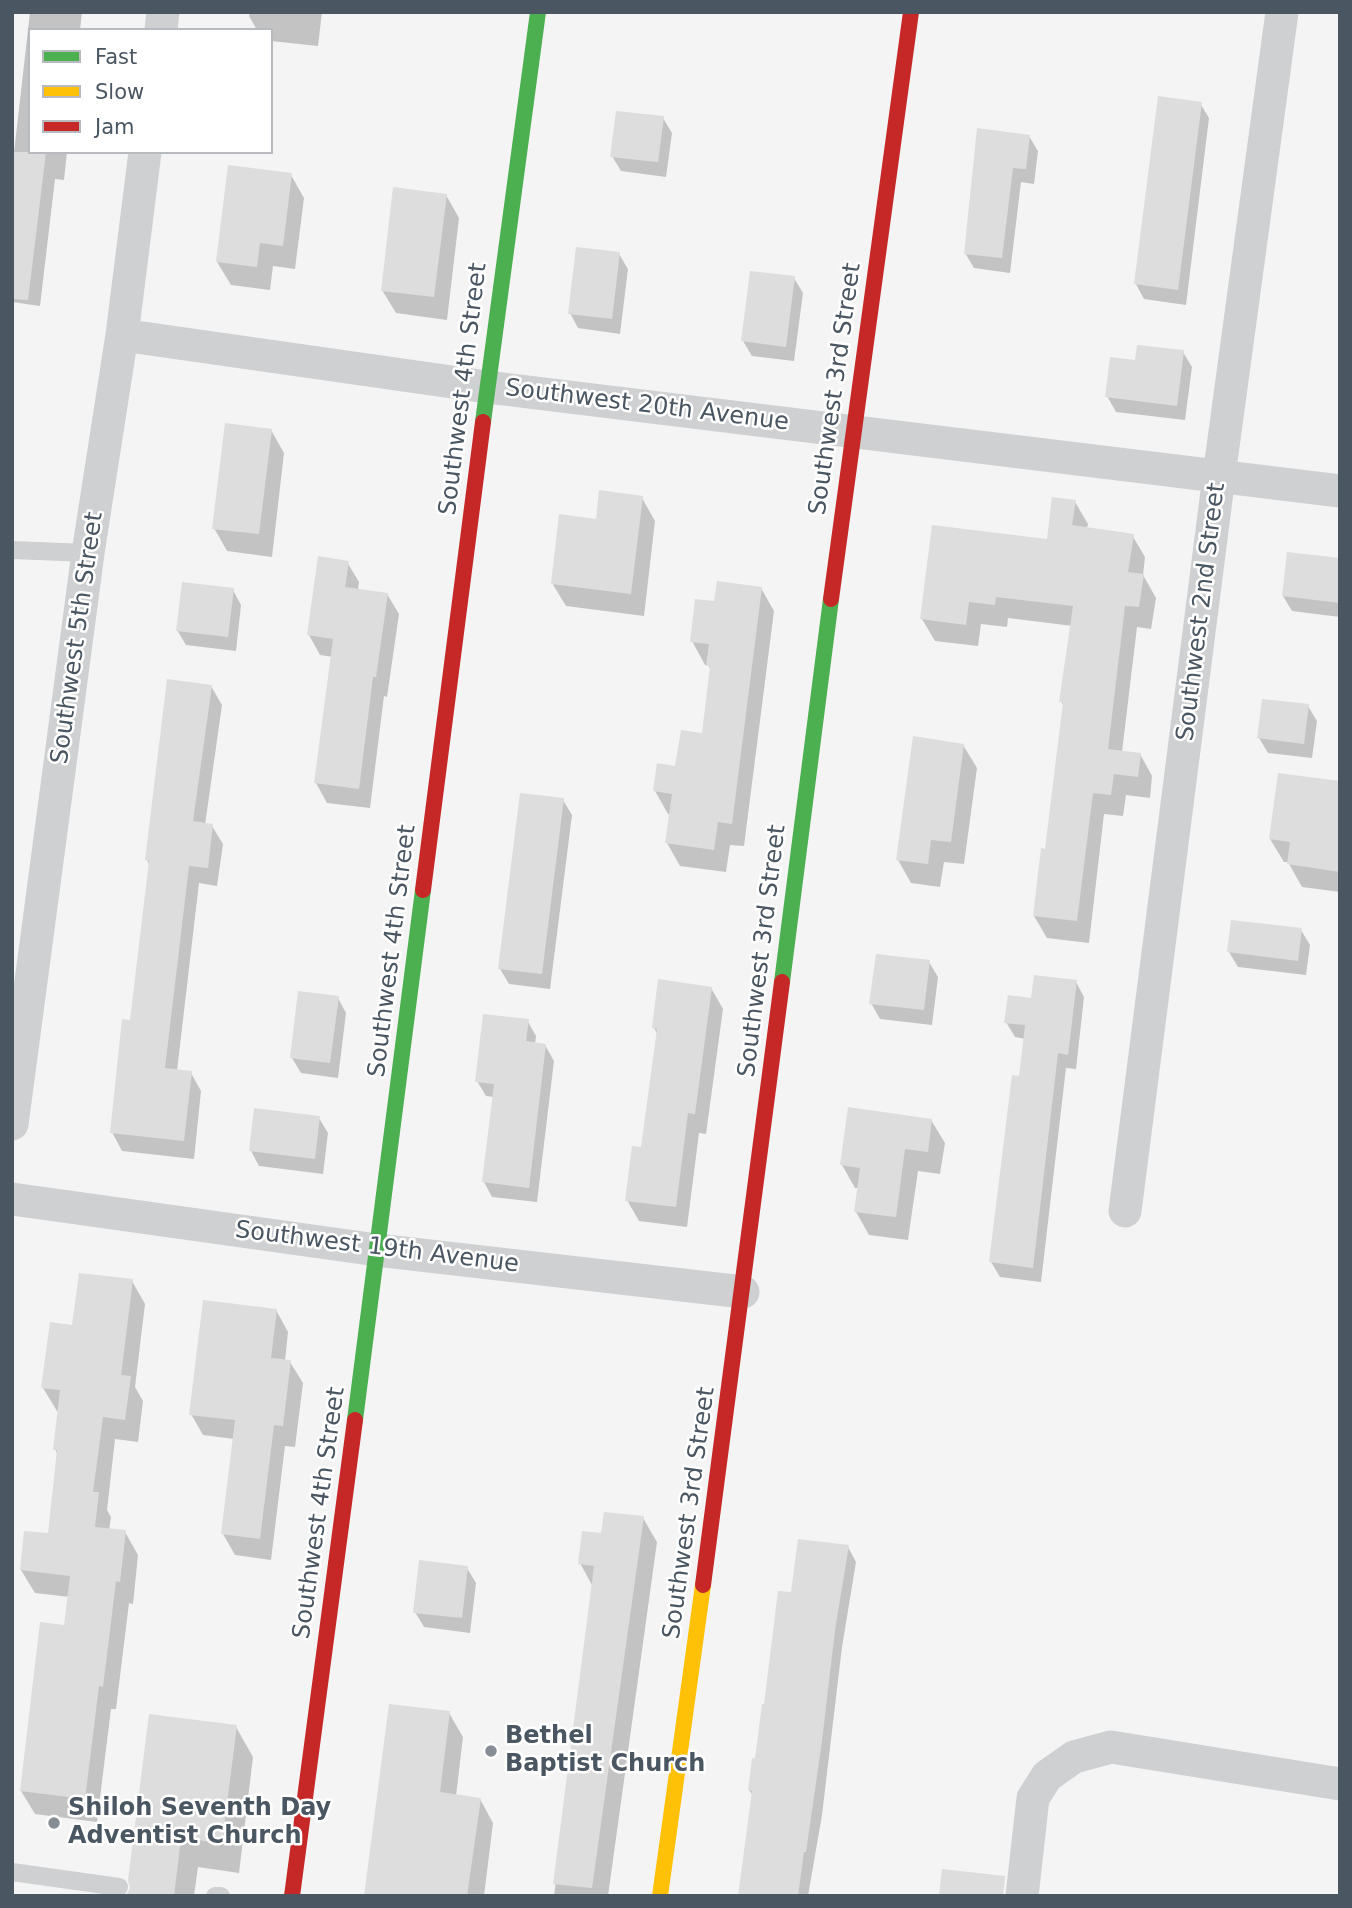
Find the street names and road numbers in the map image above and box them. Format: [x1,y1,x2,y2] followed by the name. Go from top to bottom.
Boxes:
[434,261,494,517] street label: Southwest 4th Street
[804,261,868,517] street label: Southwest 3rd Street
[503,374,791,438] street label: Southwest 20th Avenue
[1172,481,1232,743] street label: Southwest 2nd Street
[46,510,110,766] street label: Southwest 5th Street
[363,823,423,1079] street label: Southwest 4th Street
[733,823,793,1079] street label: Southwest 3rd Street
[233,1216,521,1280] street label: Southwest 19th Avenue
[288,1385,352,1641] street label: Southwest 4th Street
[658,1385,722,1641] street label: Southwest 3rd Street

